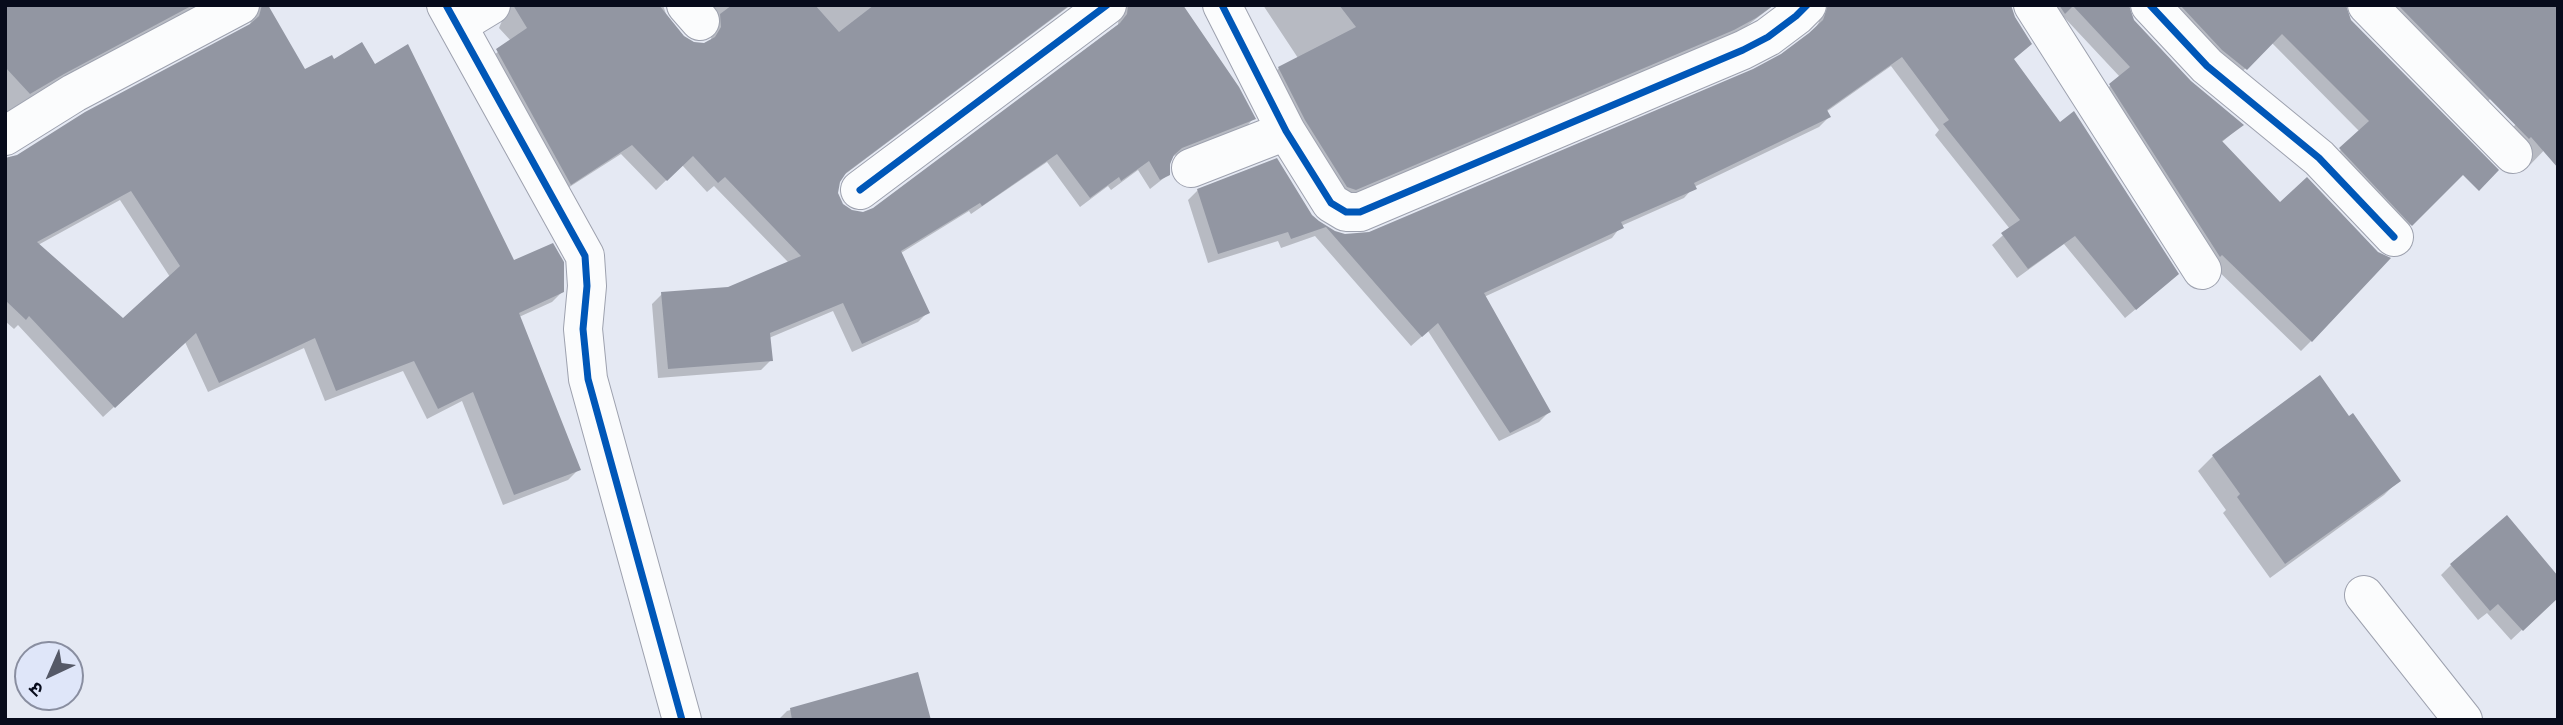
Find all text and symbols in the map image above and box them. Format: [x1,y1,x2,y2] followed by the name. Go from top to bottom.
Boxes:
[14,641,84,711] north arrow
[23,678,47,702] text: उ

